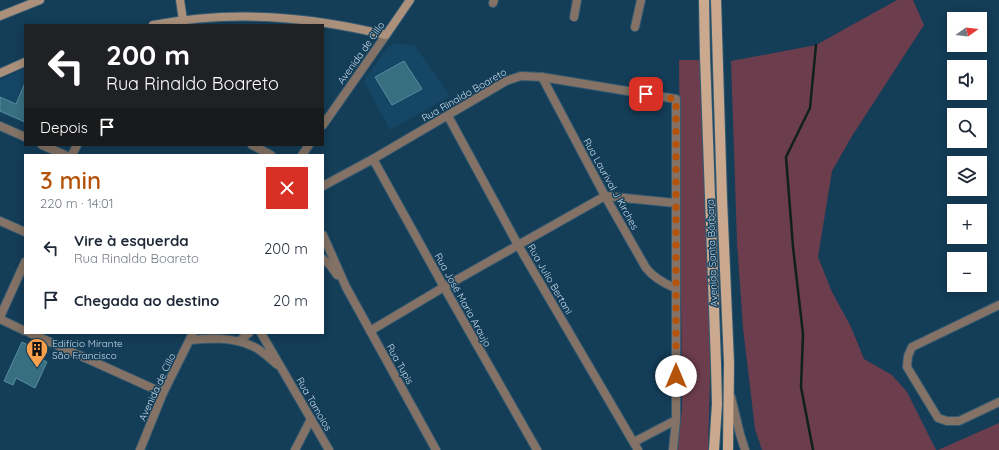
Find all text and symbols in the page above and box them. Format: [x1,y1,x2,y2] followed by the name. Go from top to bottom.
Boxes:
[947,12,987,52] north arrow
[947,12,987,292] map controls
[335,19,387,87] street label: Avenida de Cillo
[106,37,190,72] text: 200 m
[40,40,92,92] icon: left
[947,60,987,100] button: sound
[419,65,509,125] street label: Rua Rinaldo Boareto
[106,72,279,95] text: Rua Rinaldo Boareto
[629,77,663,111] pin
[635,83,657,105] icon: arrive
[947,108,987,148] button: search
[96,116,118,138] icon: arrive
[40,118,88,137] text: Depois
[580,136,642,232] street label: Rua Laurival J Kirches
[947,156,987,196] button: layers
[40,165,101,195] text: 3 min
[266,167,308,209] button: close
[40,195,114,211] text: 220 m · 14:01
[704,199,720,307] street label: Avenida Santa Bárbara
[947,204,987,244] button: +
[74,231,189,250] text: Vire à esquerda
[40,237,62,259] icon: left
[264,239,308,258] text: 200 m
[525,242,575,316] street label: Rua Julio Bertani
[74,250,199,266] text: Rua Rinaldo Boareto
[432,251,494,349] street label: Rua José Maria Araujo
[947,252,987,292] button: −
[40,289,62,311] icon: arrive
[74,291,219,310] text: Chegada ao destino
[273,291,308,310] text: 20 m
[24,336,50,369] building icon: Edifício Mirante São Francisco
[52,337,123,362] place label: Edifício Mirante São Francisco
[384,341,417,387] street label: Rua Tupis
[136,351,178,423] street label: Avenida de Cillo
[655,355,697,397] position arrow
[293,375,335,434] street label: Rua Tamoios

